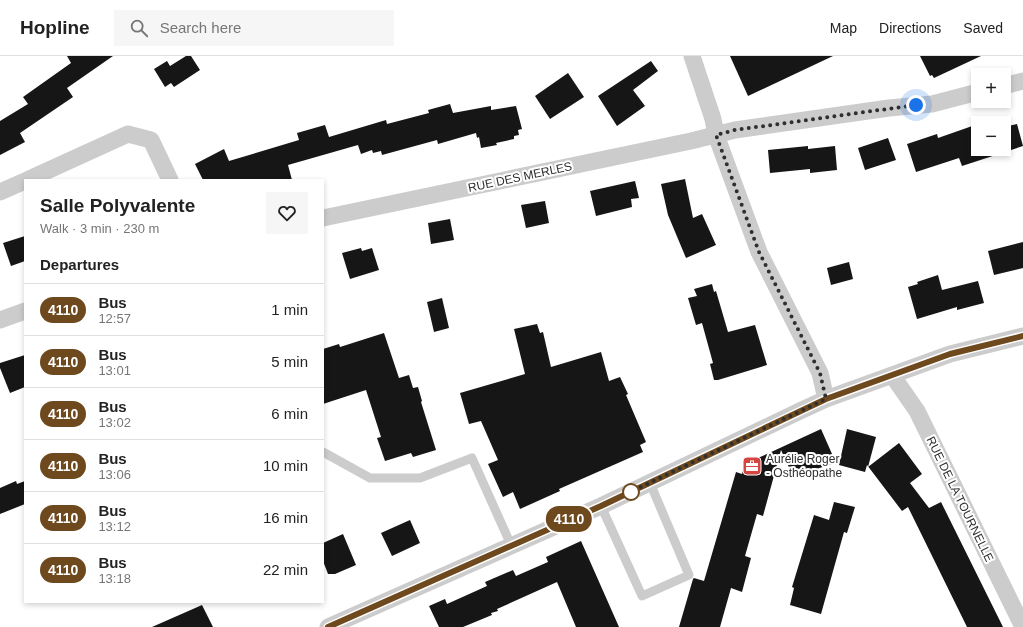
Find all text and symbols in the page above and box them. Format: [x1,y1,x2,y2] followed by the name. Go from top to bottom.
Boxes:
[114,10,394,46] search box
[20,17,90,38] text: Hopline
[128,17,150,39] icon: search
[160,19,241,36] text: Search here
[830,20,857,36] text: Map
[879,20,941,36] text: Directions
[963,20,1003,36] text: Saved
[971,68,1011,156] map controls
[971,68,1011,108] button: +
[906,95,926,115] your location
[971,116,1011,156] button: −
[467,159,573,195] street label: RUE DES MERLES
[266,192,308,234] button: heart
[40,195,195,216] text: Salle Polyvalente
[40,221,159,236] text: Walk · 3 min · 230 m
[40,256,119,273] text: Departures
[98,294,127,311] text: Bus
[271,301,308,318] text: 1 min
[48,302,78,318] text: 4110
[98,311,131,326] text: 12:57
[98,346,127,363] text: Bus
[271,353,308,370] text: 5 min
[48,354,78,370] text: 4110
[98,363,131,378] text: 13:01
[98,398,127,415] text: Bus
[271,405,308,422] text: 6 min
[48,406,78,422] text: 4110
[98,415,131,430] text: 13:02
[924,434,996,564] street label: RUE DE LA TOURNELLE
[98,450,127,467] text: Bus
[766,452,842,480] place label: Aurélie Roger - Osthéopathe
[741,455,763,477] office icon: Aurélie Roger - Osthéopathe
[263,457,308,474] text: 10 min
[48,458,78,474] text: 4110
[98,467,131,482] text: 13:06
[622,483,640,501] unlabelled marker
[98,502,127,519] text: Bus
[541,506,597,532] line badge: 4110
[263,509,308,526] text: 16 min
[48,510,78,526] text: 4110
[554,511,584,527] text: 4110
[98,519,131,534] text: 13:12
[98,554,127,571] text: Bus
[263,561,308,578] text: 22 min
[48,562,78,578] text: 4110
[98,571,131,586] text: 13:18

